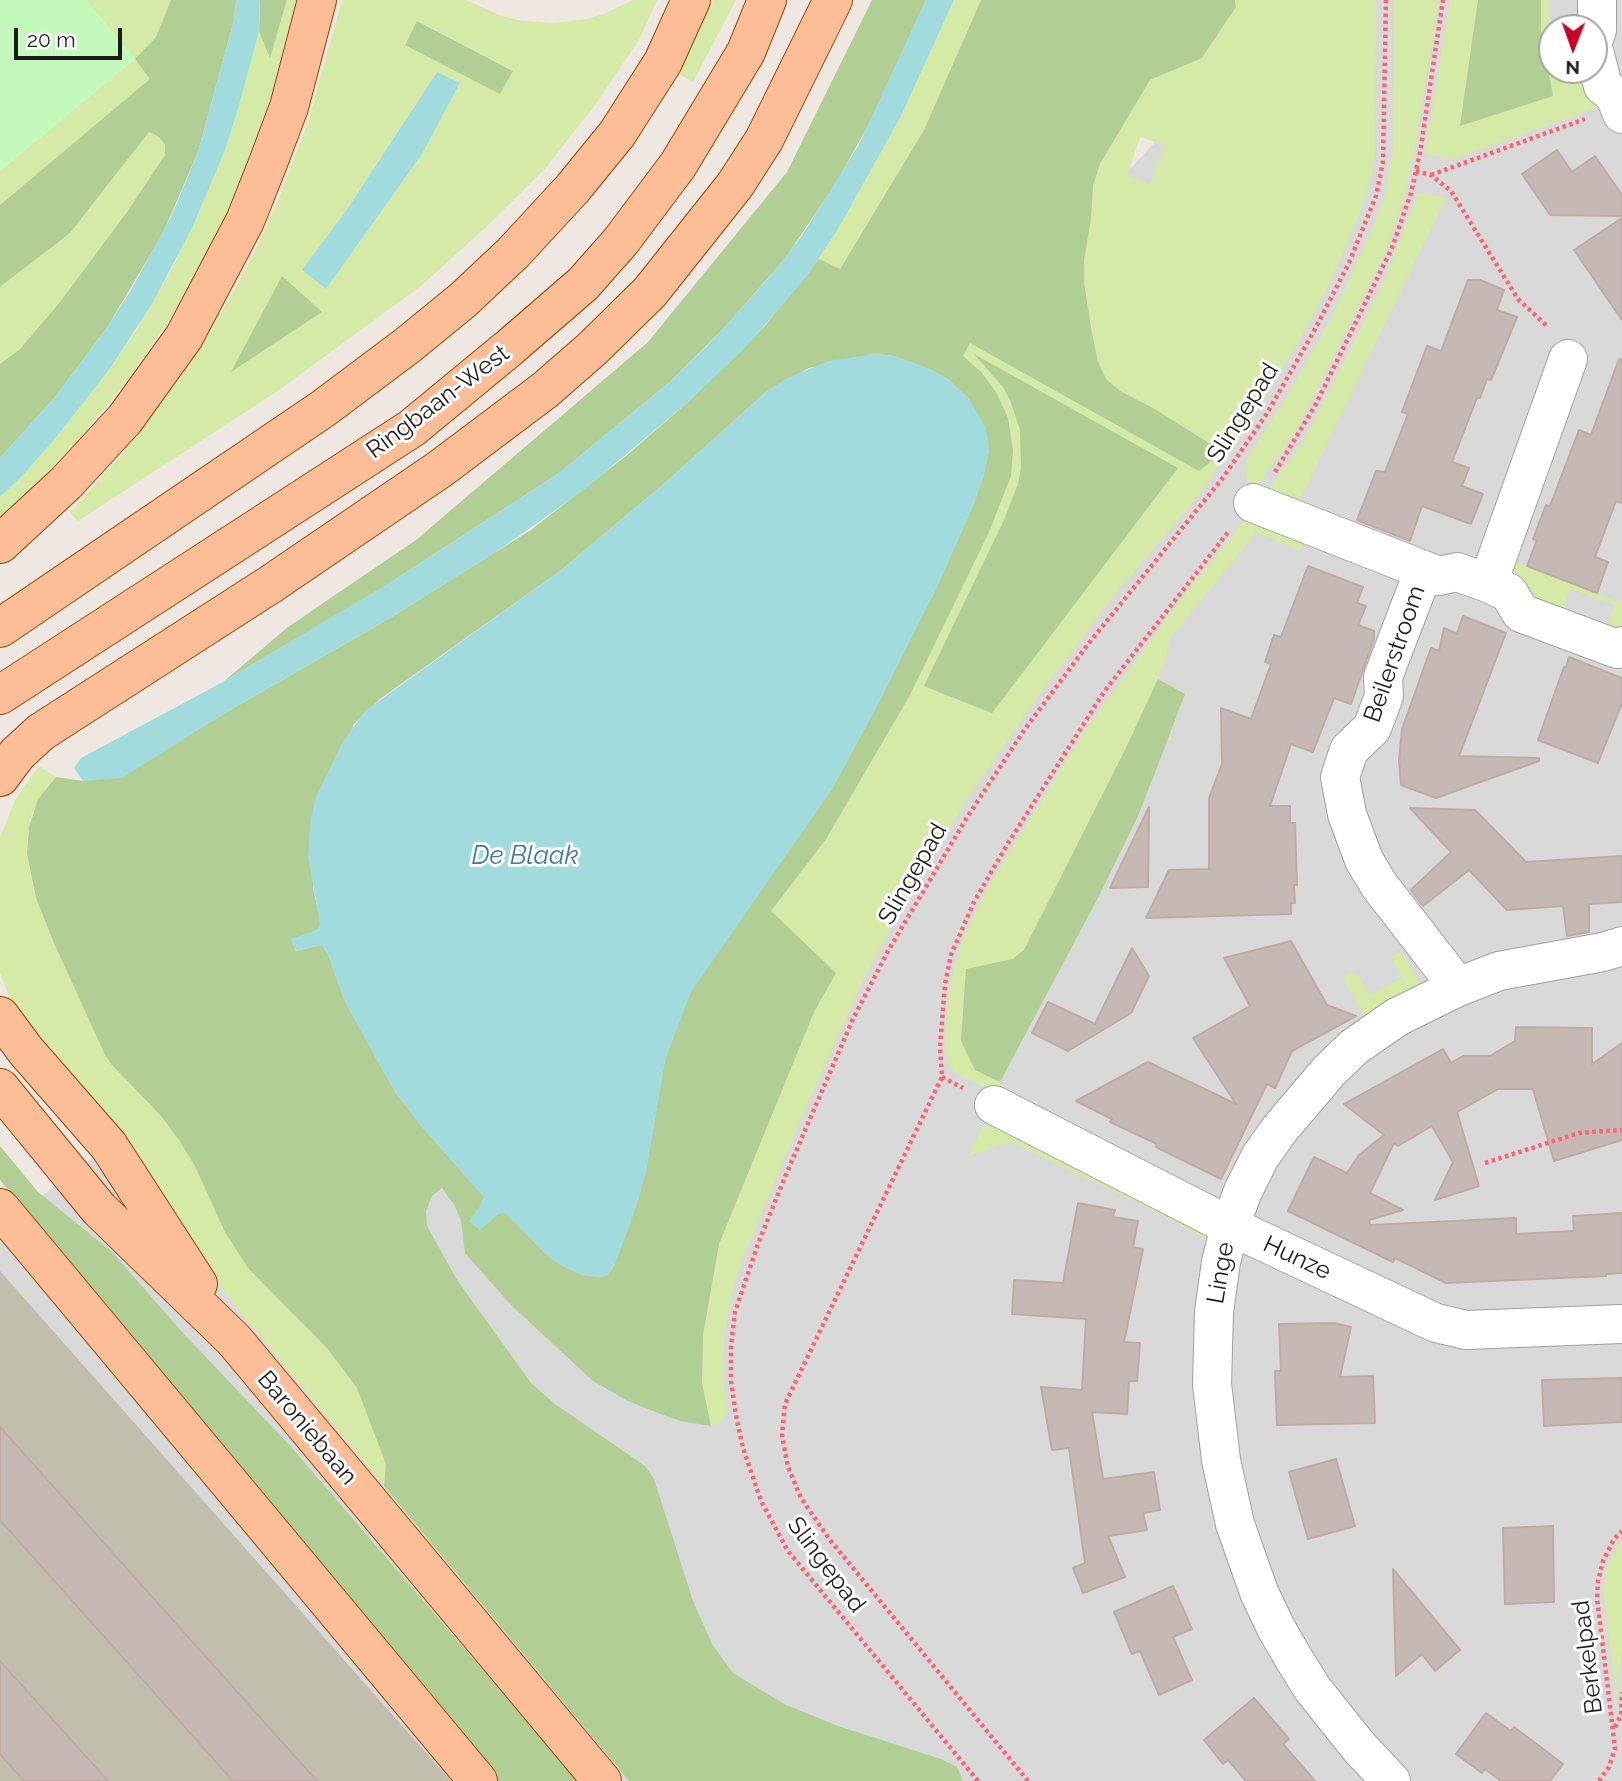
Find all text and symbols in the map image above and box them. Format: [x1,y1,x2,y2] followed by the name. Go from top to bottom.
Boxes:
[18,14,126,58] scale bar
[1538,14,1608,84] north arrow
[27,27,75,52] text: 20 m
[1565,57,1580,79] text: N
[361,339,515,465] street label: Ringbaan-West
[1201,358,1285,468] street label: Slingepad
[1358,582,1432,726] street label: Beilerstroom
[873,818,953,930] street label: Slingepad
[472,840,578,872] water label: De Blaak
[1258,1230,1336,1286] street label: Hunze
[1201,1240,1241,1306] street label: Linge
[251,1365,363,1491] street label: Baroniebaan
[781,1512,871,1618] street label: Slingepad
[1567,1599,1609,1715] street label: Berkelpad

